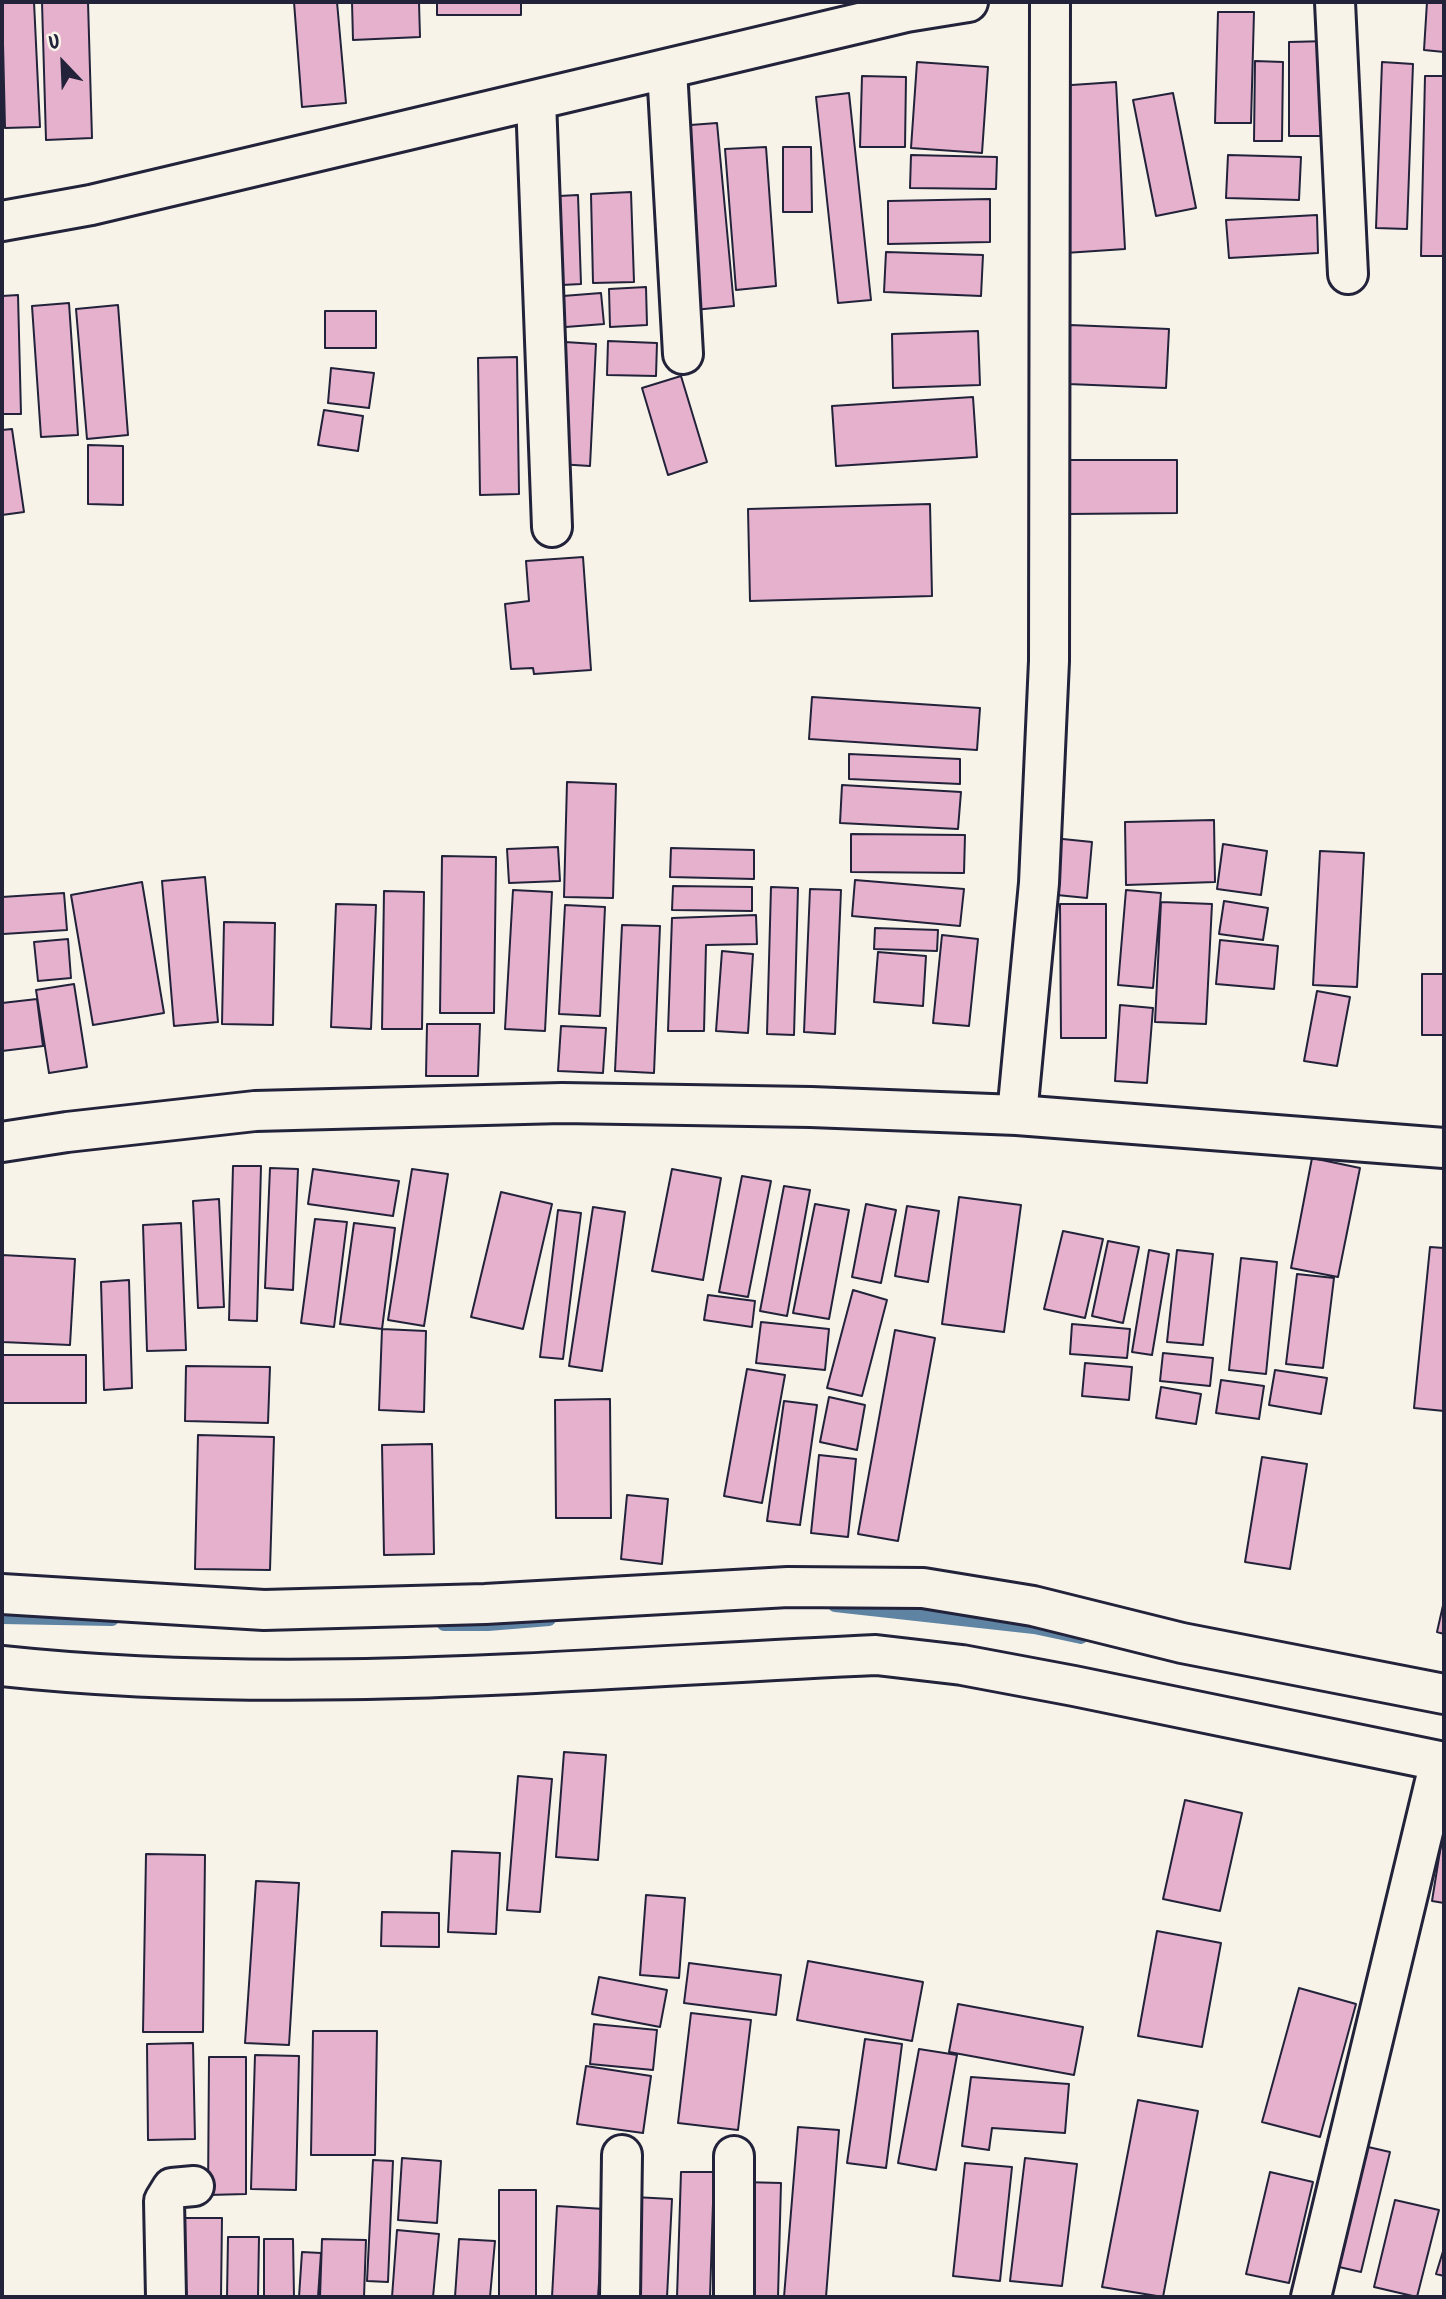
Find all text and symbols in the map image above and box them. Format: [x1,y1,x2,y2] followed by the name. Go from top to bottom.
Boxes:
[28,28,98,98] north arrow
[44,28,66,60] text: U

